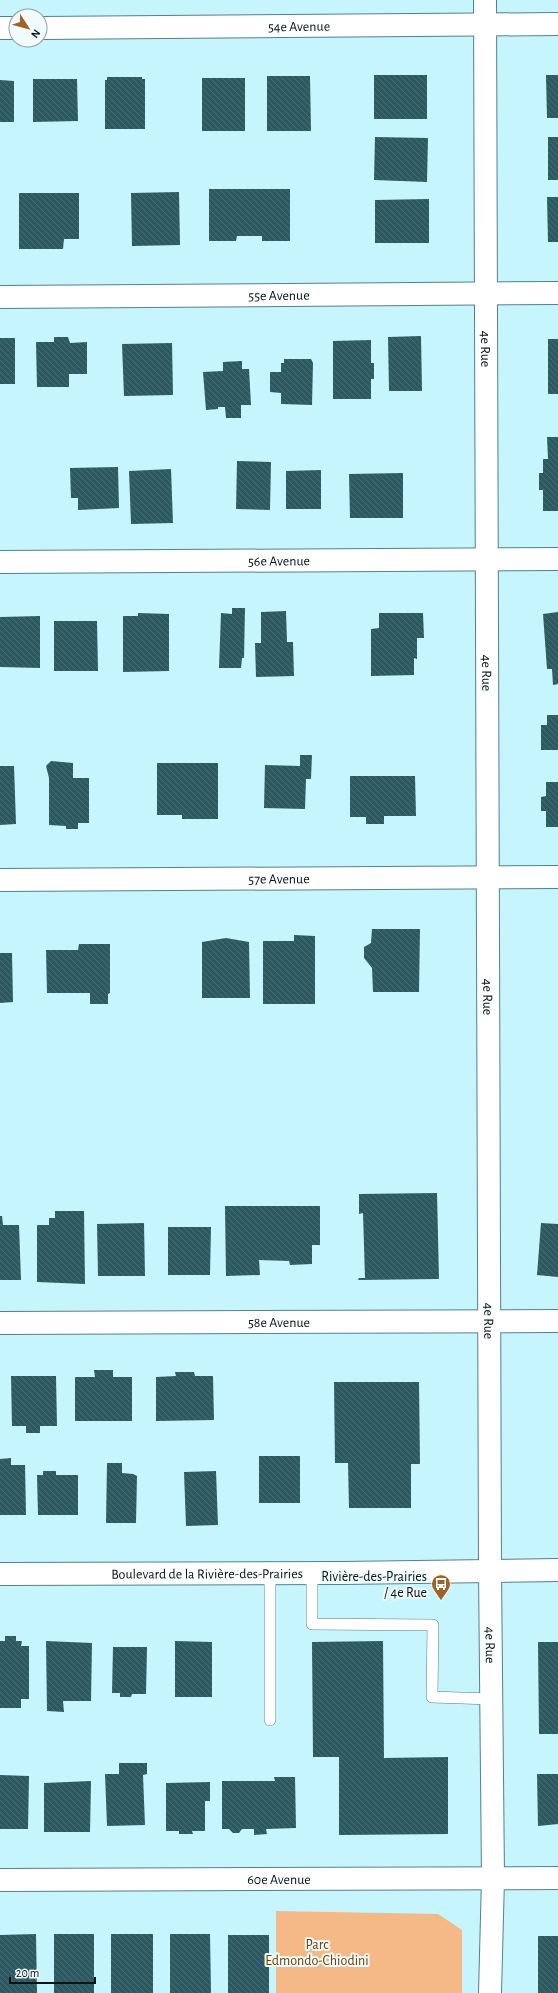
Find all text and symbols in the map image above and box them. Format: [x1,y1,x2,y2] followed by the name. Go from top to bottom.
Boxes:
[8,8,48,48] north arrow
[268,20,330,34] street label: 54e Avenue
[29,27,42,40] text: N
[248,289,310,303] street label: 55e Avenue
[478,331,492,367] street label: 4e Rue
[248,554,310,569] street label: 56e Avenue
[479,655,493,691] street label: 4e Rue
[248,872,310,887] street label: 57e Avenue
[480,979,494,1015] street label: 4e Rue
[481,1303,495,1339] street label: 4e Rue
[248,1316,310,1330] street label: 58e Avenue
[111,1567,303,1582] street label: Boulevard de la Rivière-des-Prairies
[321,1570,427,1600] place label: Rivière-des-Prairies / 4e Rue
[430,1573,452,1601] bus stop icon: Rivière-des-Prairies / 4e Rue
[483,1627,497,1663] street label: 4e Rue
[247,1873,311,1887] street label: 60e Avenue
[265,1938,369,1968] park label: Parc Edmondo-Chiodini
[10,1959,95,1985] scale bar
[16,1967,39,1979] text: 20 m

